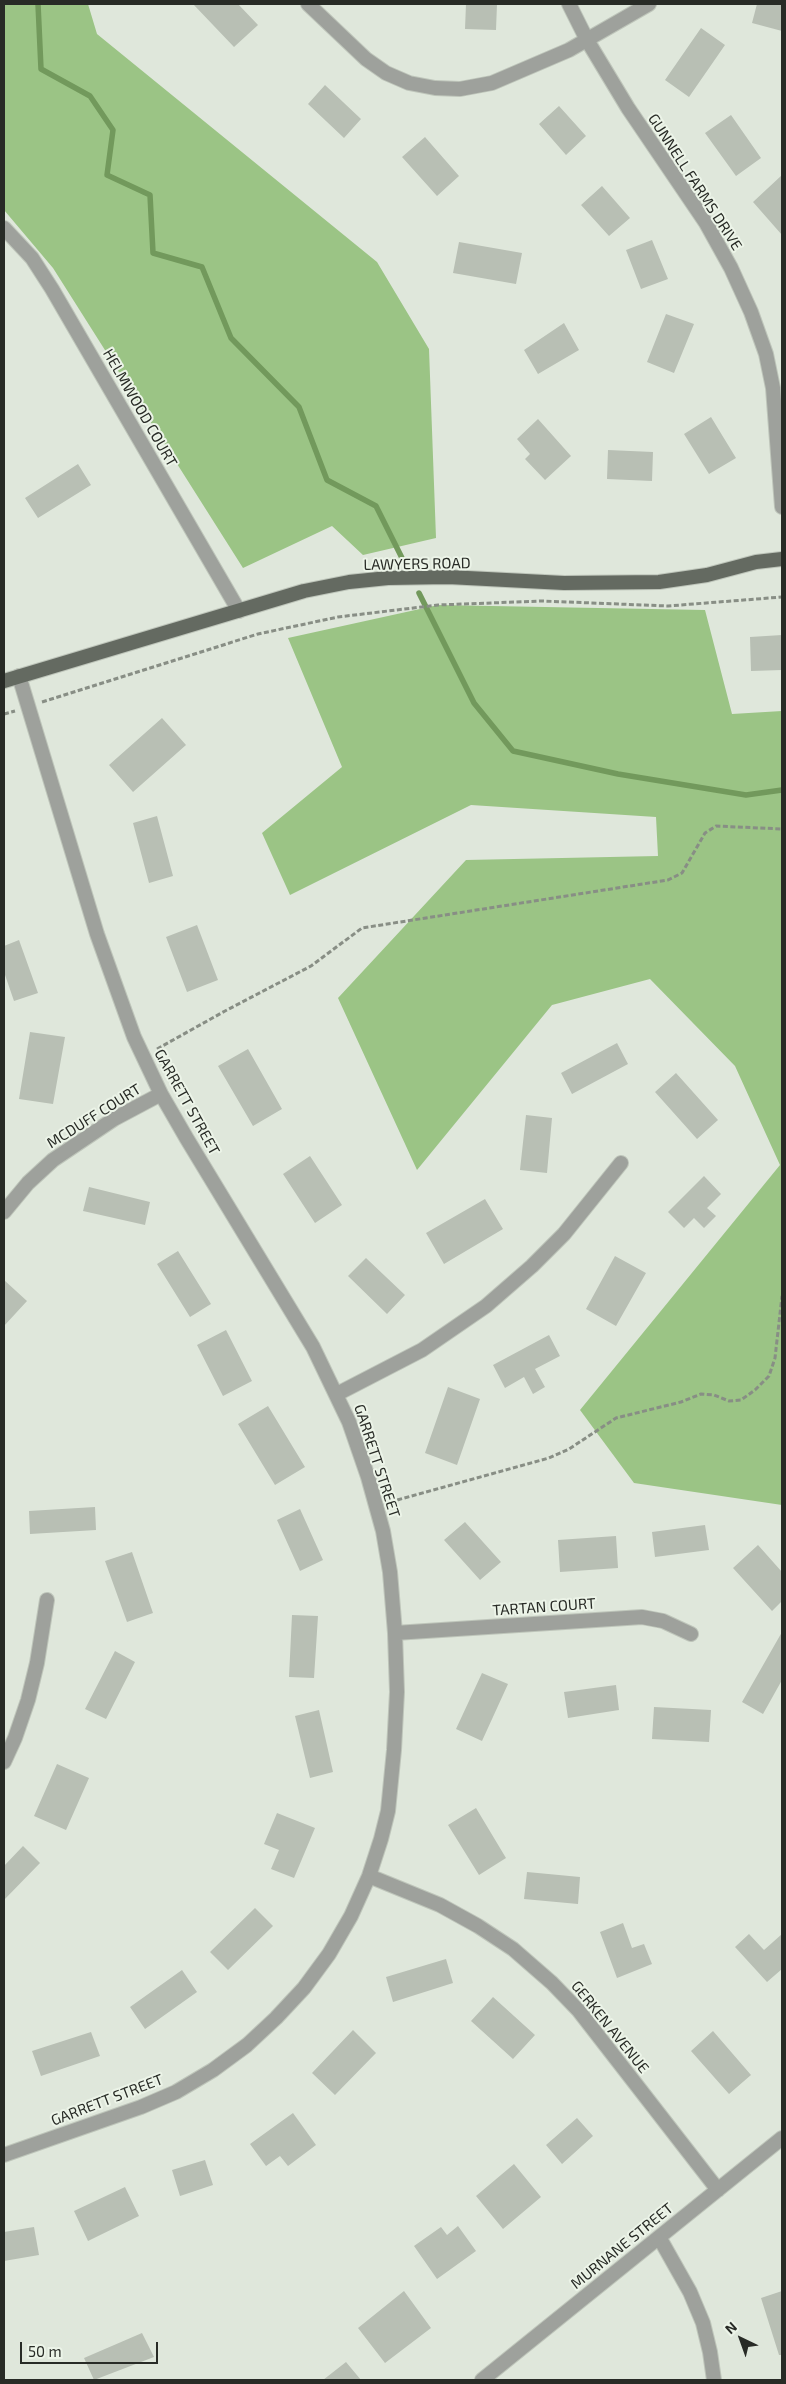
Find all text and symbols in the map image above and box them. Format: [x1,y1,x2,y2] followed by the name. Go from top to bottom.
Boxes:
[644,110,746,254] street label: GUNNELL FARMS DRIVE
[99,346,181,470] street label: HELMWOOD COURT
[363,554,471,574] street label: LAWYERS ROAD
[150,1046,224,1158] street label: GARRETT STREET
[44,1080,144,1152] street label: MCDUFF COURT
[350,1402,404,1520] street label: GARRETT STREET
[492,1594,596,1620] street label: TARTAN COURT
[567,1977,653,2077] street label: GERKEN AVENUE
[49,2070,165,2130] street label: GARRETT STREET
[567,2199,677,2293] street label: MURNANE STREET
[716,2314,766,2364] north arrow
[721,2318,740,2337] text: N
[22,2332,160,2364] scale bar
[28,2342,62,2360] text: 50 m

